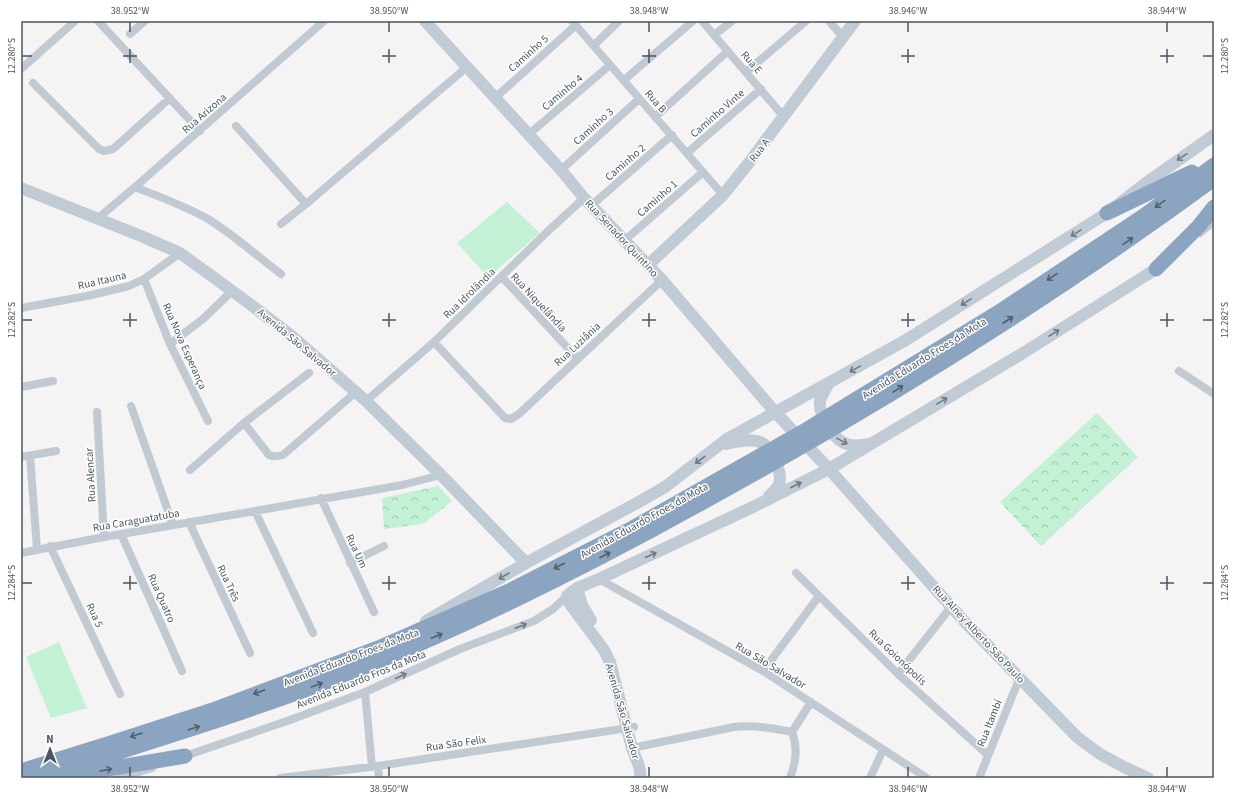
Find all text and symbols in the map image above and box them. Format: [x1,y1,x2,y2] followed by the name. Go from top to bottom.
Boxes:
[111,4,149,18] text: 38.952°W
[370,4,408,18] text: 38.950°W
[630,4,668,18] text: 38.948°W
[889,4,927,18] text: 38.946°W
[1148,4,1186,18] text: 38.944°W
[505,31,552,75] street label: Caminho 5
[5,38,19,74] text: 12.280°S
[1218,38,1232,74] text: 12.280°S
[738,48,766,77] street label: Rua E
[539,70,586,114] street label: Caminho 4
[687,85,748,141] street label: Caminho Vinte
[641,86,670,117] street label: Rua B
[179,90,230,137] street label: Rua Arizona
[570,104,617,148] street label: Caminho 3
[746,135,773,165] street label: Rua A
[602,141,649,184] street label: Caminho 2
[1177,153,1188,161] one-way arrow
[634,177,681,220] street label: Caminho 1
[582,196,662,281] street label: Rua Senador Quintino
[1155,200,1166,208] one-way arrow
[1070,229,1082,237] one-way arrow
[1122,237,1133,245] one-way arrow
[440,265,499,322] street label: Rua Idrolândia
[76,268,128,293] street label: Rua Itauna
[507,269,570,335] street label: Rua Niquelândia
[1047,273,1058,281] one-way arrow
[960,298,972,306] one-way arrow
[159,301,210,392] street label: Rua Nova Esperança
[5,302,19,338] text: 12.282°S
[1218,302,1232,338] text: 12.282°S
[254,305,340,380] street label: Avenida São Salvador
[859,314,989,403] street label: Avenida Eduardo Froes da Mota
[1002,316,1014,324] one-way arrow
[551,319,604,370] street label: Rua Luziânia
[1048,329,1060,337] one-way arrow
[849,365,861,373] one-way arrow
[892,385,904,393] one-way arrow
[936,396,948,404] one-way arrow
[836,438,848,446] one-way arrow
[82,447,99,503] street label: Rua Alencar
[695,456,706,464] one-way arrow
[578,479,711,562] street label: Avenida Eduardo Froes da Mota
[790,481,802,488] one-way arrow
[92,505,181,536] street label: Rua Caraguatatuba
[342,532,371,571] street label: Rua Um
[598,551,610,558] one-way arrow
[645,551,657,558] one-way arrow
[213,562,244,604] street label: Rua Três
[553,562,565,570] one-way arrow
[5,565,19,601] text: 12.284°S
[1218,565,1232,601] text: 12.284°S
[144,571,179,625] street label: Rua Quatro
[498,572,510,580] one-way arrow
[929,582,1028,687] street label: Rua Alney Alberto São Paulo
[82,601,107,630] street label: Rua 5
[515,622,527,630] one-way arrow
[281,625,421,690] street label: Avenida Eduardo Froes da Mota
[865,626,930,689] street label: Rua Goionópolis
[431,632,443,639] one-way arrow
[733,638,809,693] street label: Rua São Salvador
[294,647,428,712] street label: Avenida Eduardo Fros da Mota
[602,661,643,761] street label: Avenida São Salvador
[395,672,407,679] one-way arrow
[311,681,323,689] one-way arrow
[254,689,266,697] one-way arrow
[973,697,1006,749] street label: Rua Itambí
[188,723,200,731] one-way arrow
[30,729,70,769] north arrow
[46,732,54,747] text: N
[130,732,143,739] one-way arrow
[425,732,487,755] street label: Rua São Felix
[99,766,112,774] one-way arrow
[111,782,149,796] text: 38.952°W
[370,782,408,796] text: 38.950°W
[630,782,668,796] text: 38.948°W
[889,782,927,796] text: 38.946°W
[1148,782,1186,796] text: 38.944°W

